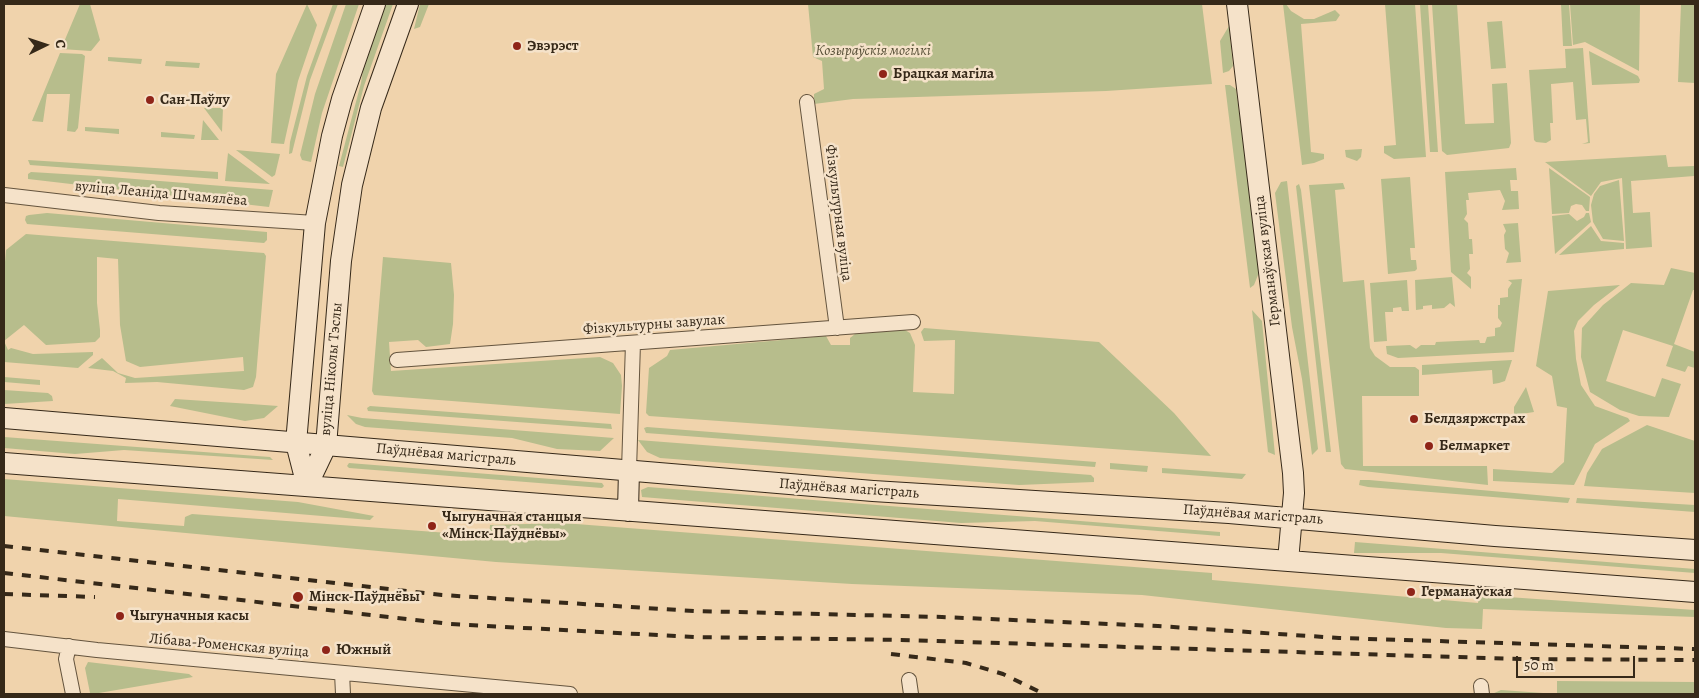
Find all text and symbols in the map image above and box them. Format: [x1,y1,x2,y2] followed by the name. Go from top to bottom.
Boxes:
[20,20,70,70] north arrow
[527,37,579,55] place label: Эвэрэст
[51,39,70,49] text: С
[511,40,523,52] marker: Эвэрэст
[815,42,931,60] park label: Козыраўскія могілкі
[893,65,994,83] place label: Брацкая магіла
[877,68,889,80] marker: Брацкая магіла
[160,91,230,109] place label: Сан-Паўлу
[144,94,156,106] marker: Сан-Паўлу
[821,143,855,283] street label: Фізкультурная вуліца
[74,177,248,211] street label: вуліца Леаніда Шчамялёва
[1251,194,1285,328] street label: Германаўская вуліца
[317,302,347,436] street label: вуліца Ніколы Тэслы
[582,311,726,339] street label: Фізкультурны завулак
[1424,410,1525,428] place label: Белдзяржстрах
[1408,413,1420,425] marker: Белдзяржстрах
[1439,437,1510,455] place label: Белмаркет
[375,440,517,470] street label: Паўднёвая магістраль
[1423,440,1435,452] marker: Белмаркет
[778,475,920,503] street label: Паўднёвая магістраль
[1182,501,1324,529] street label: Паўднёвая магістраль
[442,508,582,543] place label: Чыгуначная станцыя «Мінск-Паўднёвы»
[426,520,438,532] marker: Чыгуначная станцыя «Мінск-Паўднёвы»
[1421,583,1512,601] place label: Германаўская
[1405,586,1417,598] marker: Германаўская
[309,588,420,606] place label: Мінск-Паўднёвы
[291,590,305,604] marker: Мінск-Паўднёвы
[130,607,249,625] place label: Чыгуначныя касы
[114,610,126,622] marker: Чыгуначныя касы
[148,630,310,662] street label: Лібава-Роменская вуліца
[336,641,391,659] place label: Южный
[320,644,332,656] marker: Южный
[1519,646,1638,678] scale bar
[1524,655,1554,675] text: 50 m

